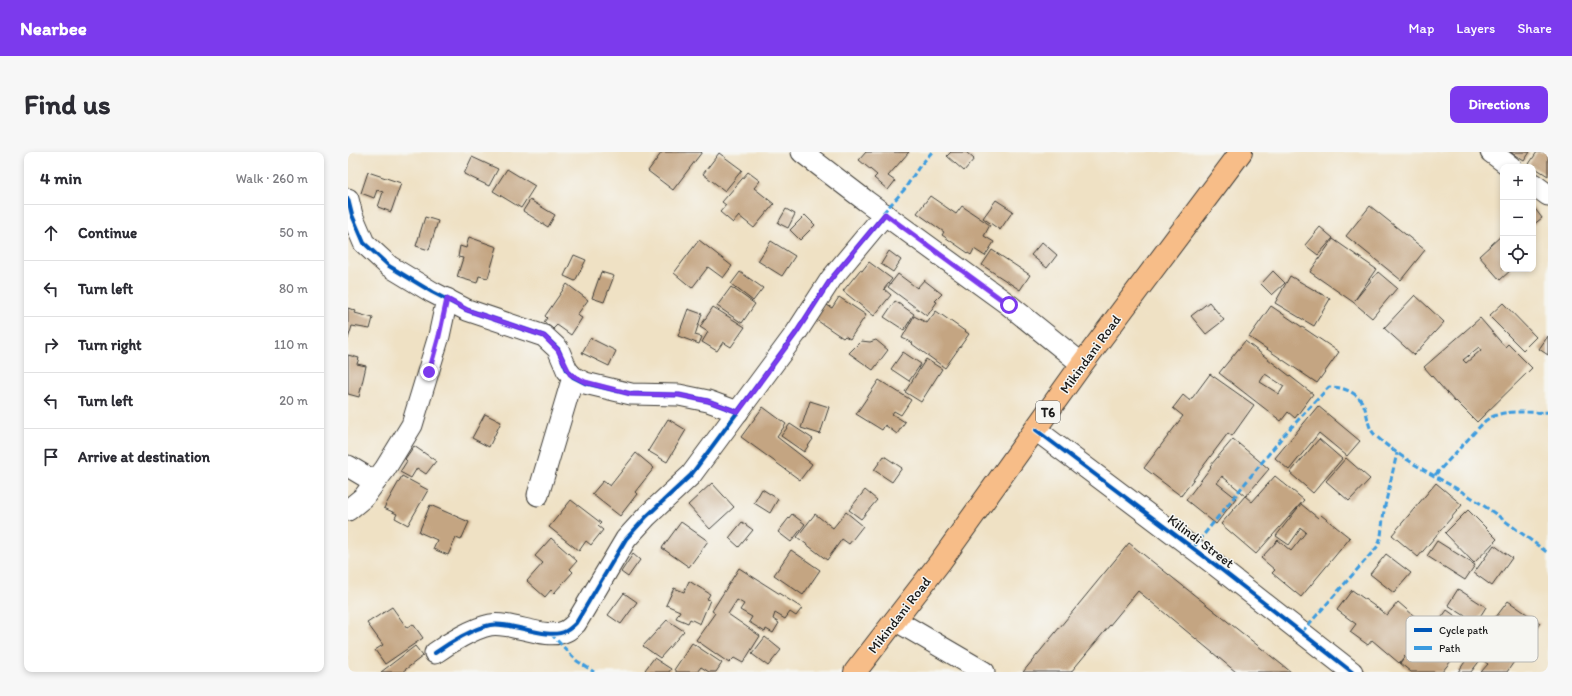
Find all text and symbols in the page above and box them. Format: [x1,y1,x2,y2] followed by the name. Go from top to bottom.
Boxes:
[20,17,87,40] text: Nearbee
[1409,20,1434,37] text: Map
[1456,20,1495,37] text: Layers
[1517,20,1552,37] text: Share
[1450,86,1548,123] button: Directions
[24,87,111,121] text: Find us
[1500,164,1536,272] map controls
[1500,164,1536,200] button: +
[40,168,82,188] text: 4 min
[236,171,308,186] text: Walk · 260 m
[1500,200,1536,236] button: −
[40,222,62,244] icon: ahead
[78,224,137,242] text: Continue
[279,225,308,240] text: 50 m
[1500,236,1536,272] button: locate
[40,278,62,300] icon: left
[78,280,133,298] text: Turn left
[279,281,308,296] text: 80 m
[1000,296,1018,314] route start
[1056,311,1125,397] street label: Mikindani Road
[40,334,62,356] icon: right
[78,336,142,354] text: Turn right
[274,337,308,352] text: 110 m
[420,363,438,381] route end
[40,390,62,412] icon: left
[78,392,133,410] text: Turn left
[279,393,308,408] text: 20 m
[1036,401,1060,423] road number: T6
[40,446,62,468] icon: arrive
[78,448,210,466] text: Arrive at destination
[1164,511,1237,572] street label: Kilindi Street
[864,573,935,657] street label: Mikindani Road
[1406,616,1538,662] legend
[1439,624,1488,637] text: Cycle path
[1439,642,1461,655] text: Path

